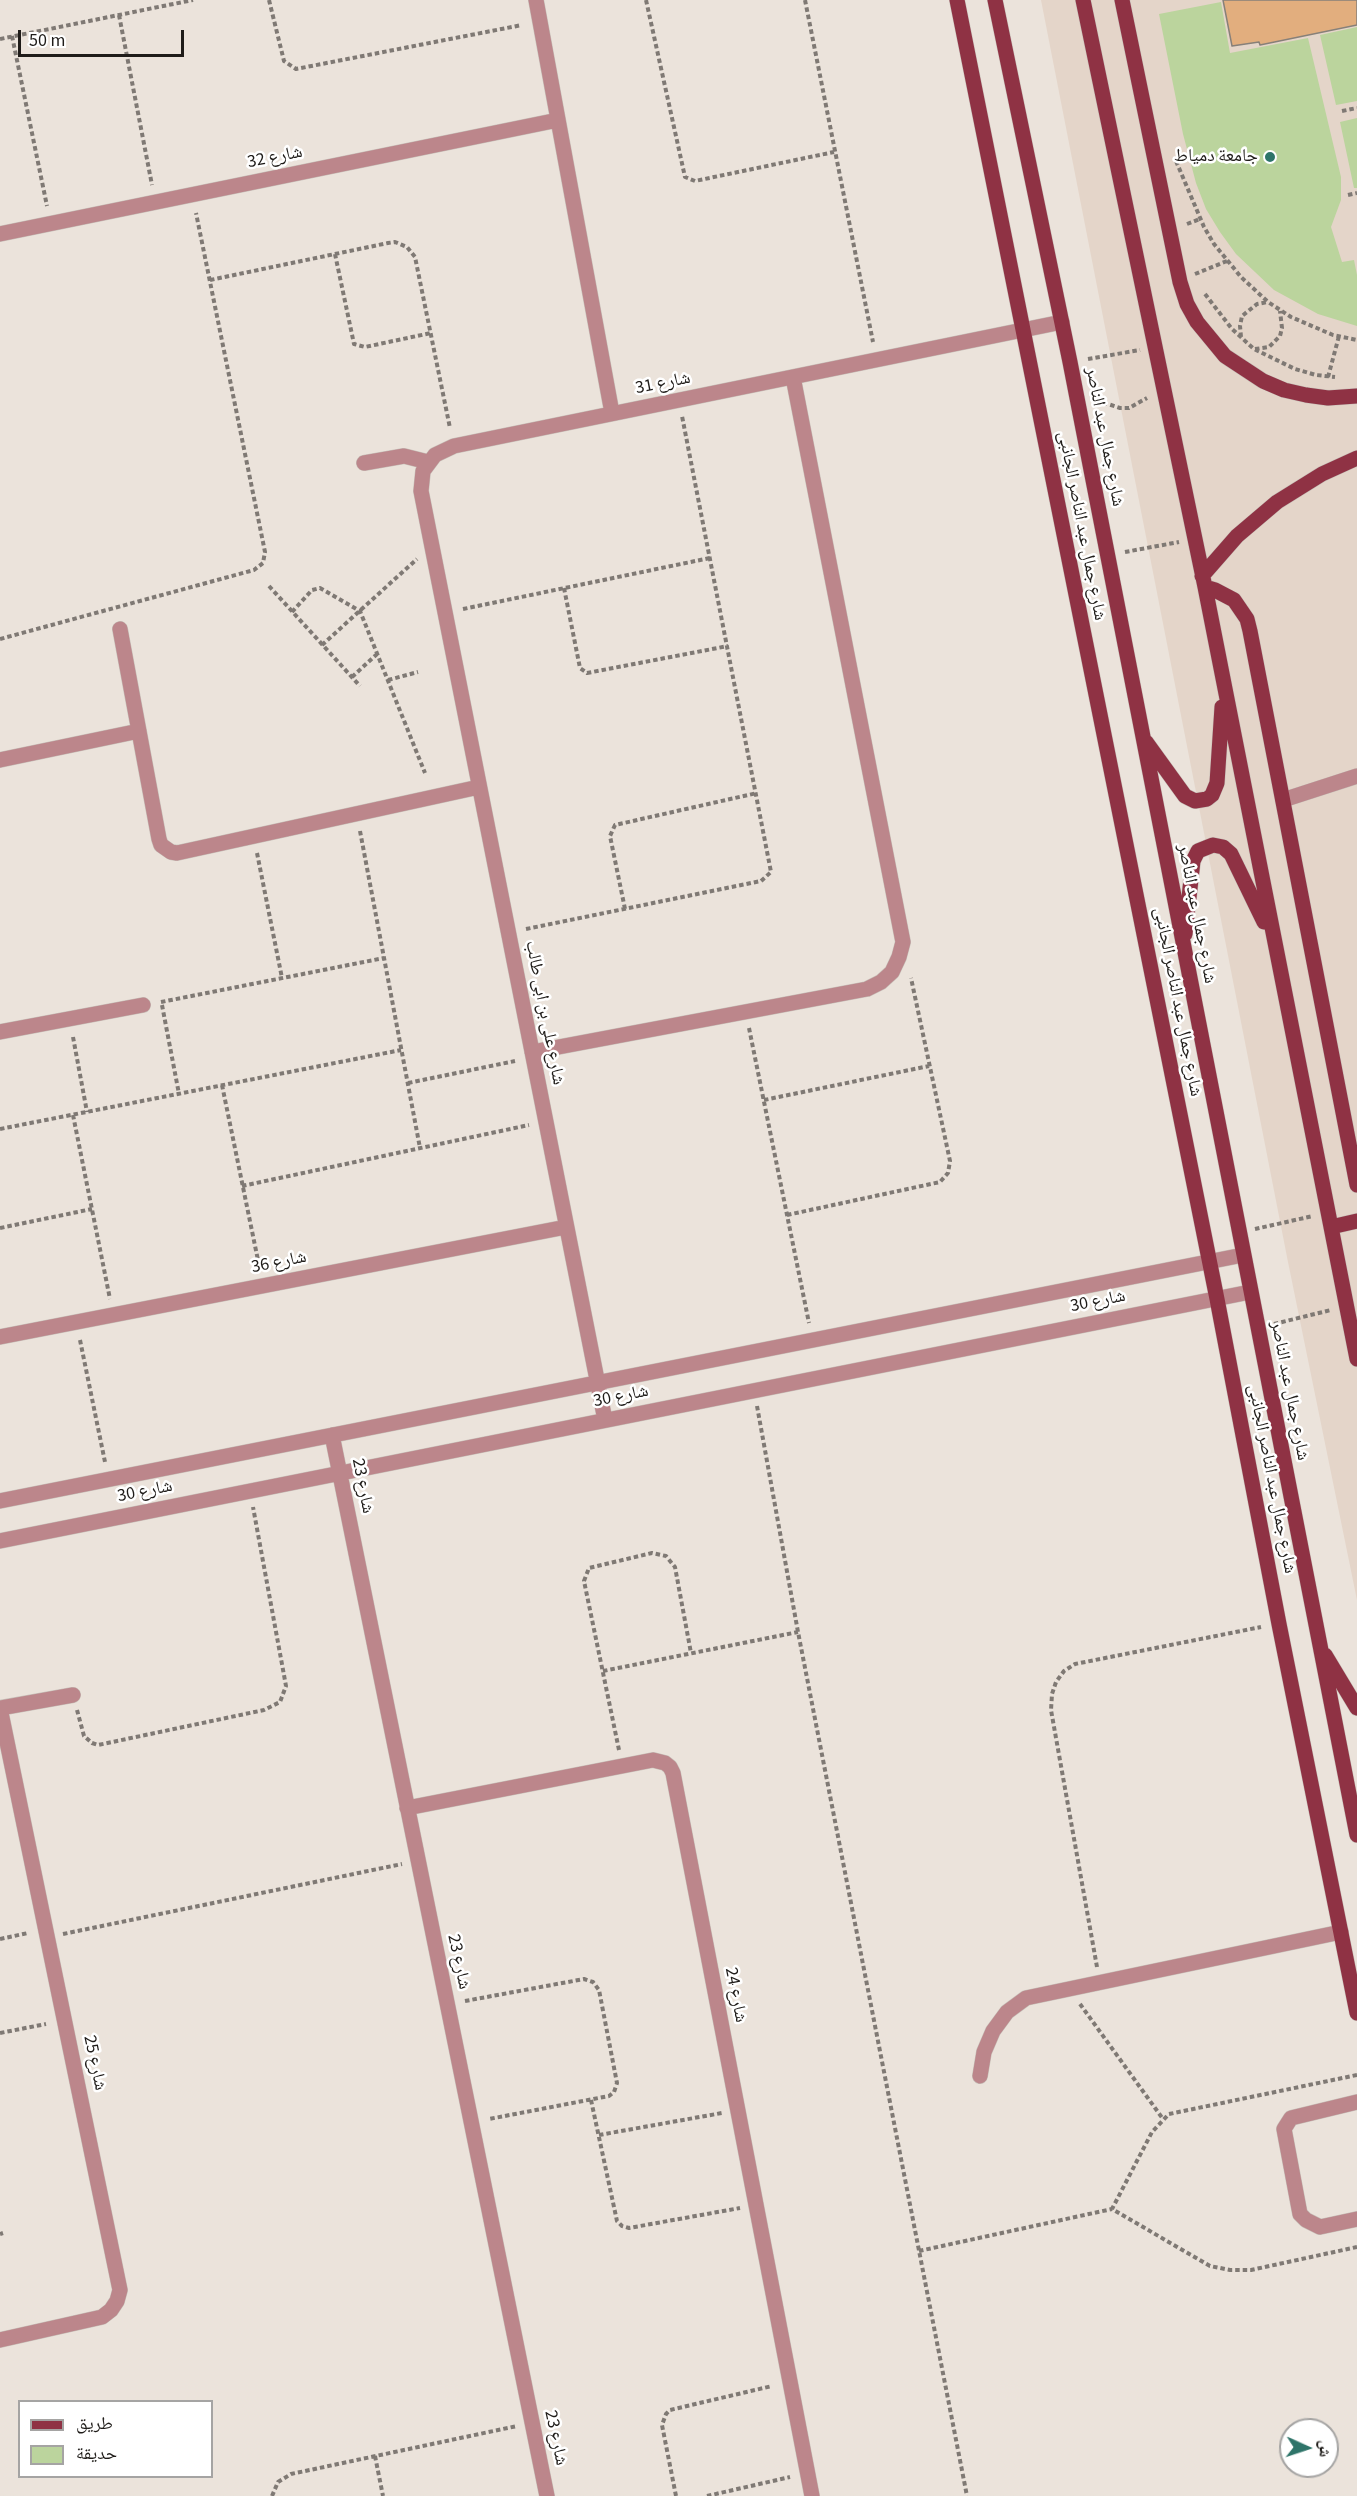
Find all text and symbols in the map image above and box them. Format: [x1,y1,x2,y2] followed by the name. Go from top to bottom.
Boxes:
[21,18,188,56] scale bar
[29,28,65,53] text: 50 m
[246,142,304,174] street label: شارع 32
[1174,146,1258,168] place label: جامعة دمياط
[1263,150,1277,164] marker: جامعة دمياط
[1080,366,1128,508] street label: شارع جمال عبد الناصر
[634,368,692,400] street label: شارع 31
[1052,430,1110,622] street label: شارع جمال عبد الناصر الجانبى
[1172,843,1220,985] street label: شارع جمال عبد الناصر
[1148,906,1206,1098] street label: شارع جمال عبد الناصر الجانبى
[519,939,569,1087] street label: شارع على بن ابى طالب
[250,1247,308,1279] street label: شارع 36
[1069,1286,1127,1318] street label: شارع 30
[1265,1320,1313,1462] street label: شارع جمال عبد الناصر
[592,1381,650,1413] street label: شارع 30
[1242,1383,1300,1575] street label: شارع جمال عبد الناصر الجانبى
[346,1457,378,1515] street label: شارع 23
[116,1476,174,1508] street label: شارع 30
[442,1933,474,1991] street label: شارع 23
[719,1966,751,2024] street label: شارع 24
[78,2034,110,2092] street label: شارع 25
[18,2400,213,2478] legend
[539,2409,571,2467] street label: شارع 23
[76,2411,113,2436] text: طريق
[1279,2418,1339,2478] north arrow
[1314,2440,1336,2458] text: ش
[76,2441,117,2466] text: حديقة

